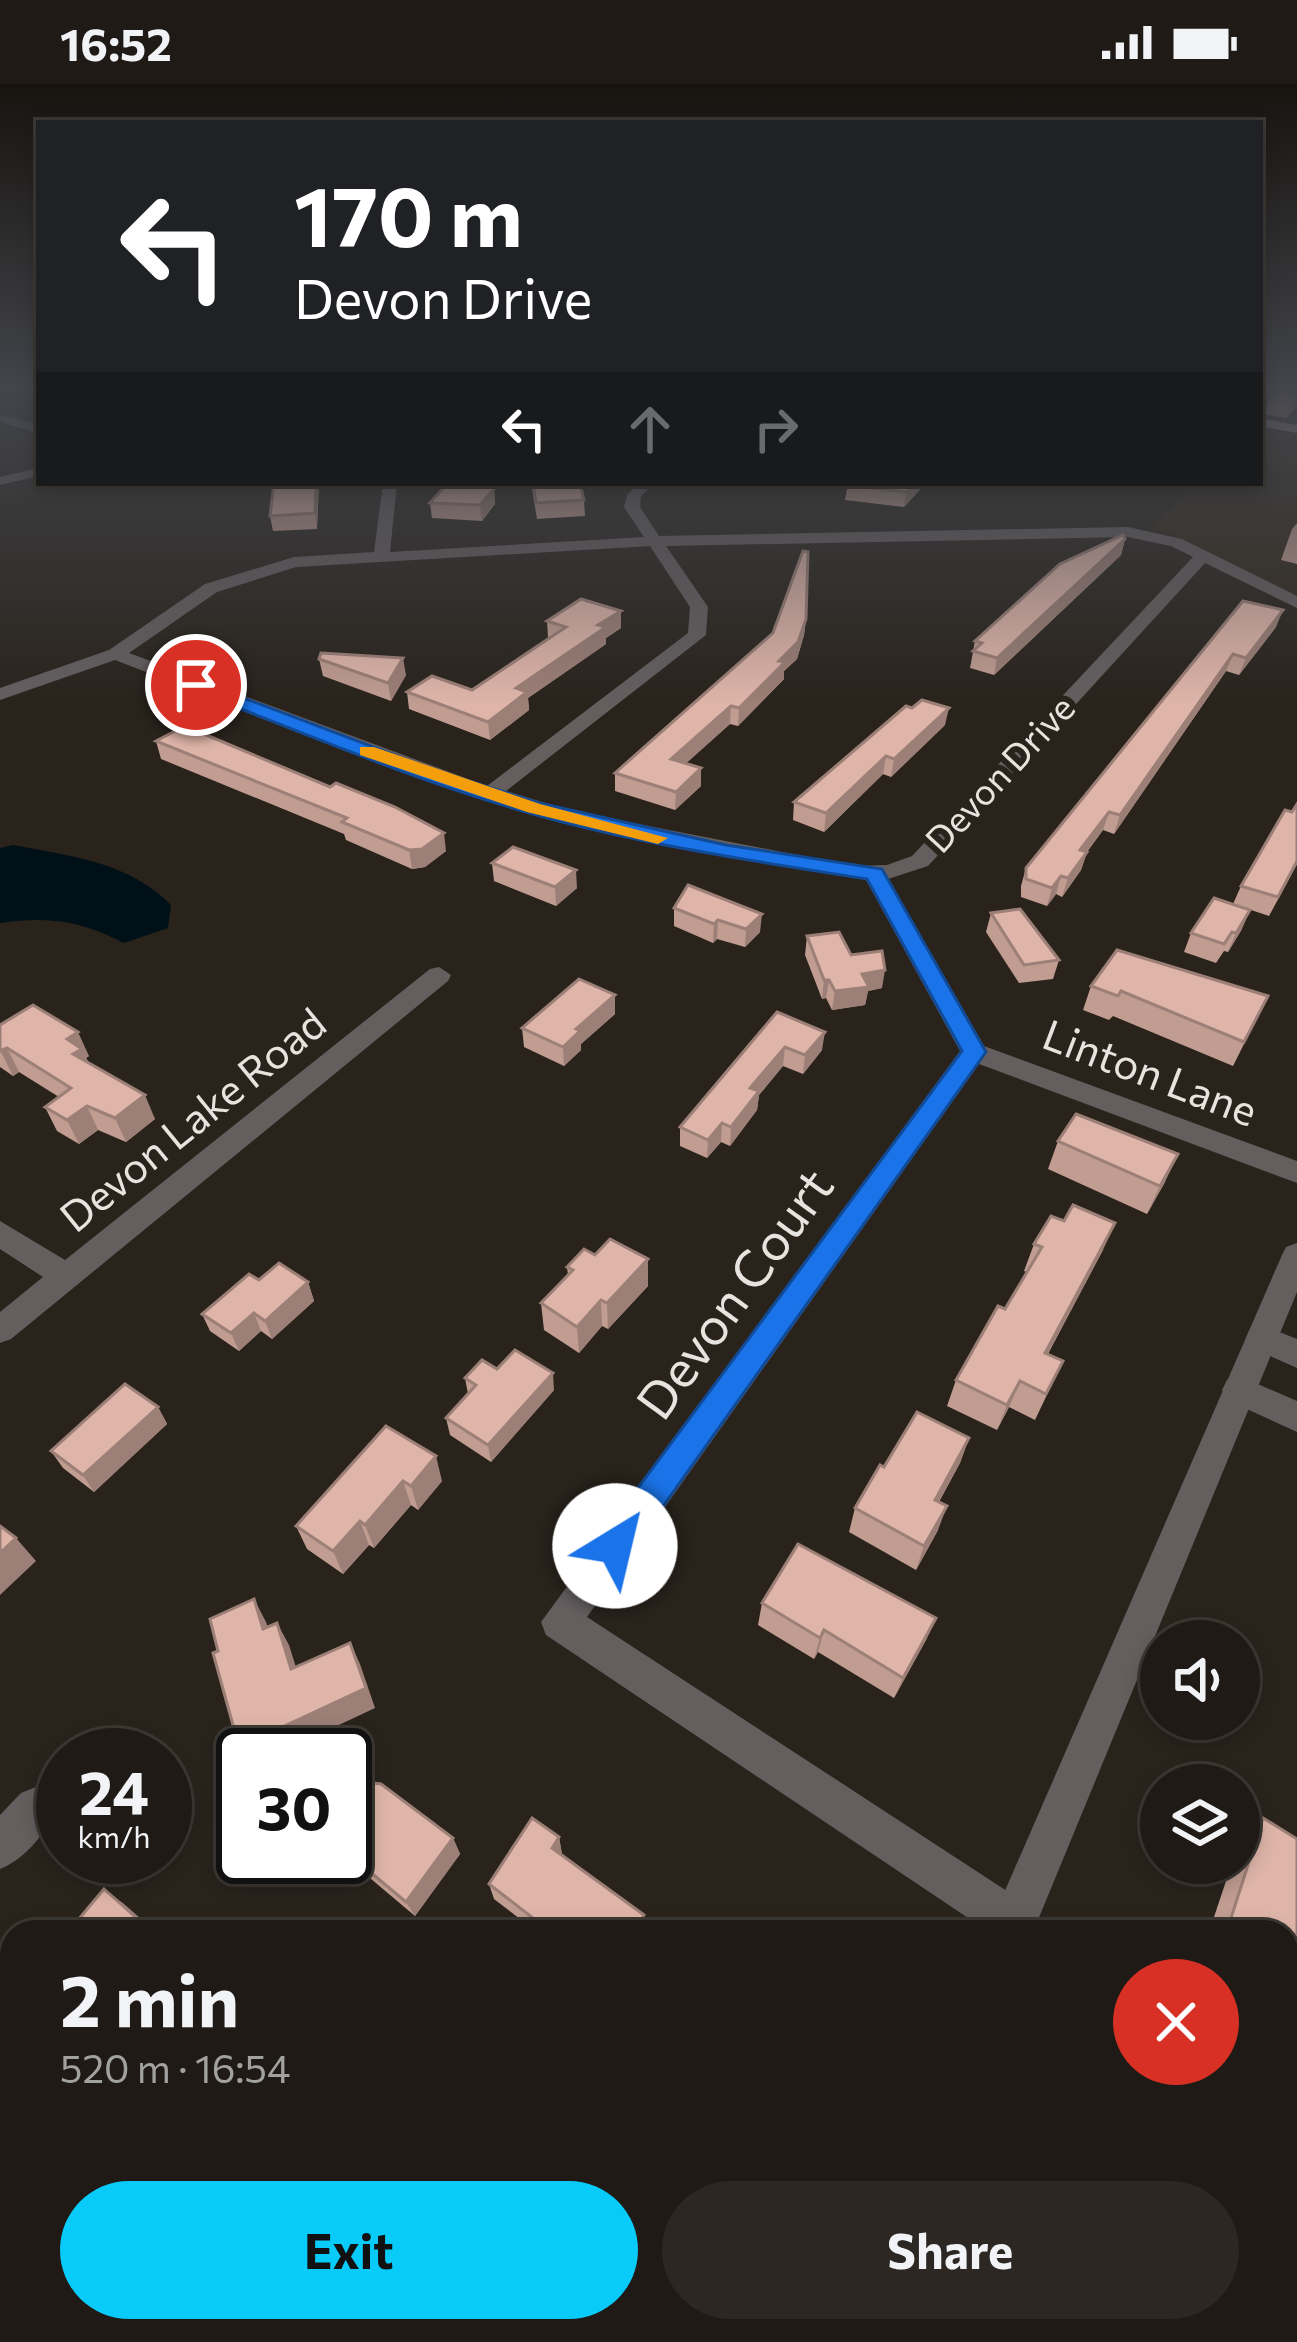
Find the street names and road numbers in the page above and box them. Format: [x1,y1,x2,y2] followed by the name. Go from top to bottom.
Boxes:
[915,685,1082,860] street label: Devon Drive
[48,995,335,1241] street label: Devon Lake Road
[1036,1006,1265,1136] street label: Linton Lane
[621,1155,845,1430] street label: Devon Court

